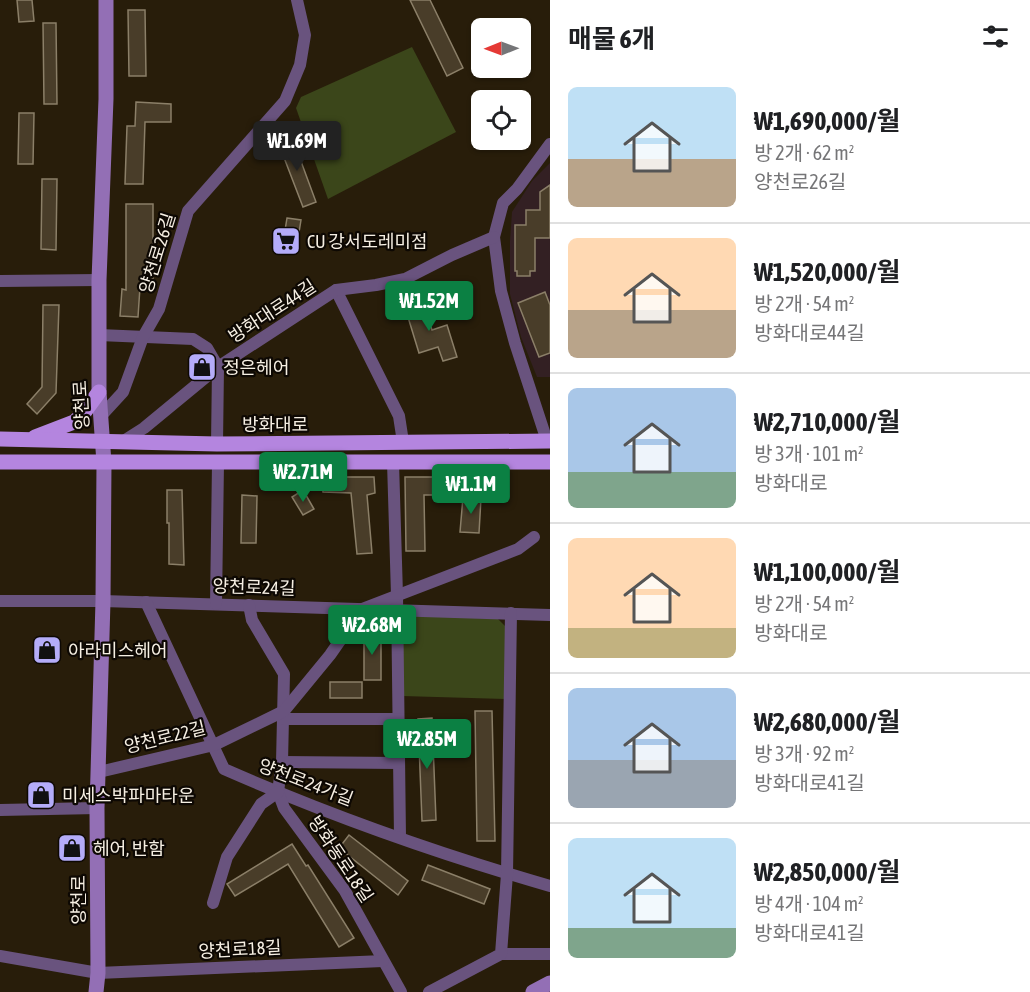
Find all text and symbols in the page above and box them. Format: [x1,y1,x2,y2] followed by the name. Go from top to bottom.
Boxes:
[471,18,531,78] north arrow
[471,18,531,150] map controls
[979,20,1012,53] icon: filters
[568,24,656,54] text: 매물 6개
[471,90,531,150] button: locate
[754,106,900,136] text: ₩1,690,000/월
[616,111,688,183] icon: home
[248,121,346,172] pin: ₩1.69M
[267,129,327,152] text: ₩1.69M
[754,141,854,164] text: 방 2개 · 62 m²
[754,170,846,193] text: 양천로26길
[135,210,179,296] street label: 양천로26길
[270,225,302,257] supermarket icon: CU 강서도레미점
[307,231,428,252] place label: CU 강서도레미점
[754,257,900,287] text: ₩1,520,000/월
[616,262,688,334] icon: home
[224,275,320,347] street label: 방화대로44길
[380,281,478,332] pin: ₩1.52M
[399,289,459,312] text: ₩1.52M
[754,292,854,315] text: 방 2개 · 54 m²
[754,321,865,344] text: 방화대로44길
[186,351,218,383] shop icon: 정은헤어
[223,357,289,378] place label: 정은헤어
[69,380,93,430] street label: 양천로
[754,407,900,437] text: ₩2,710,000/월
[616,412,688,484] icon: home
[242,414,308,435] street label: 방화대로
[754,442,864,465] text: 방 3개 · 101 m²
[254,452,352,503] pin: ₩2.71M
[273,460,333,483] text: ₩2.71M
[429,464,513,515] pin: ₩1.1M
[754,471,828,494] text: 방화대로
[446,472,496,495] text: ₩1.1M
[754,557,900,587] text: ₩1,100,000/월
[616,562,688,634] icon: home
[212,575,296,599] street label: 양천로24길
[754,592,854,615] text: 방 2개 · 54 m²
[323,605,421,656] pin: ₩2.68M
[342,613,402,636] text: ₩2.68M
[754,621,828,644] text: 방화대로
[31,634,63,666] shop icon: 아라미스헤어
[68,640,167,661] place label: 아라미스헤어
[754,707,900,737] text: ₩2,680,000/월
[616,712,688,784] icon: home
[122,717,208,757] street label: 양천로22길
[378,719,476,770] pin: ₩2.85M
[397,727,457,750] text: ₩2.85M
[754,742,854,765] text: 방 3개 · 92 m²
[256,754,356,810] street label: 양천로24가길
[754,771,865,794] text: 방화대로41길
[25,779,57,811] shop icon: 미세스박파마타운
[62,785,194,806] place label: 미세스박파마타운
[304,812,378,906] street label: 방화동로18길
[56,832,88,864] shop icon: 헤어, 반함
[93,838,165,859] place label: 헤어, 반함
[754,857,900,887] text: ₩2,850,000/월
[616,862,688,934] icon: home
[68,875,89,925] street label: 양천로
[754,892,864,915] text: 방 4개 · 104 m²
[754,921,865,944] text: 방화대로41길
[198,936,282,962] street label: 양천로18길

